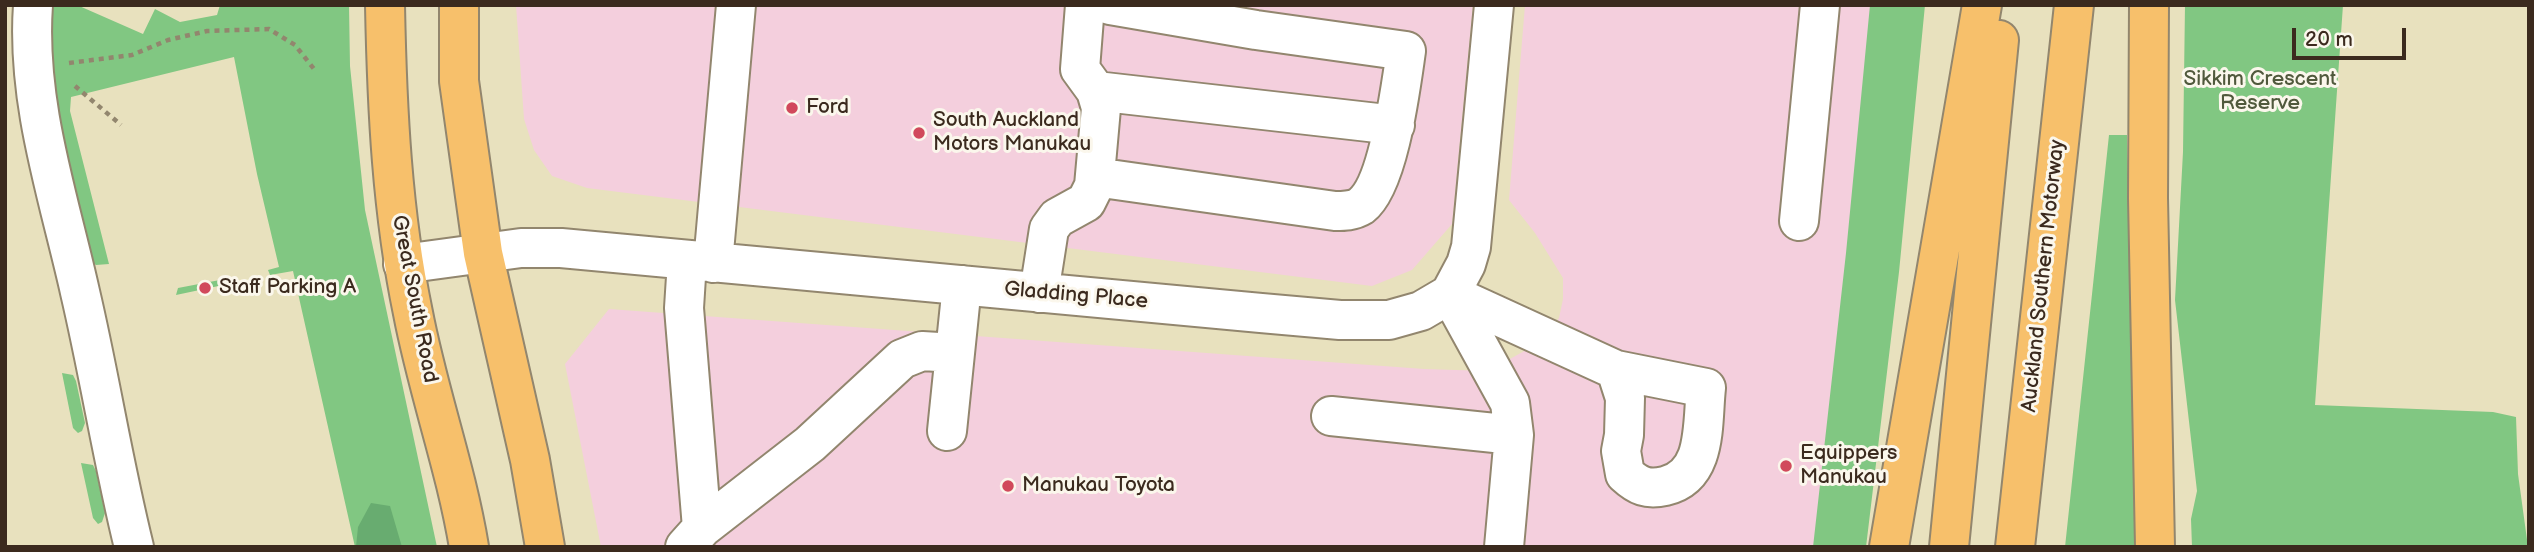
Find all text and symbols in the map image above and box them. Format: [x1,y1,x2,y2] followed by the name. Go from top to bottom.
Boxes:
[2296,14,2410,58] scale bar
[2305,27,2353,52] text: 20 m
[2183,67,2337,117] park label: Sikkim Crescent Reserve
[806,95,849,121] place label: Ford
[784,100,800,116] marker: Ford
[933,108,1091,158] place label: South Auckland Motors Manukau
[911,125,927,141] marker: South Auckland Motors Manukau
[2017,138,2071,414] street label: Auckland Southern Motorway
[385,213,443,385] street label: Great South Road
[219,275,356,301] place label: Staff Parking A
[1003,277,1149,315] street label: Gladding Place
[197,280,213,296] marker: Staff Parking A
[1800,441,1898,491] place label: Equippers Manukau
[1778,458,1794,474] marker: Equippers Manukau
[1022,473,1175,499] place label: Manukau Toyota
[1000,478,1016,494] marker: Manukau Toyota

